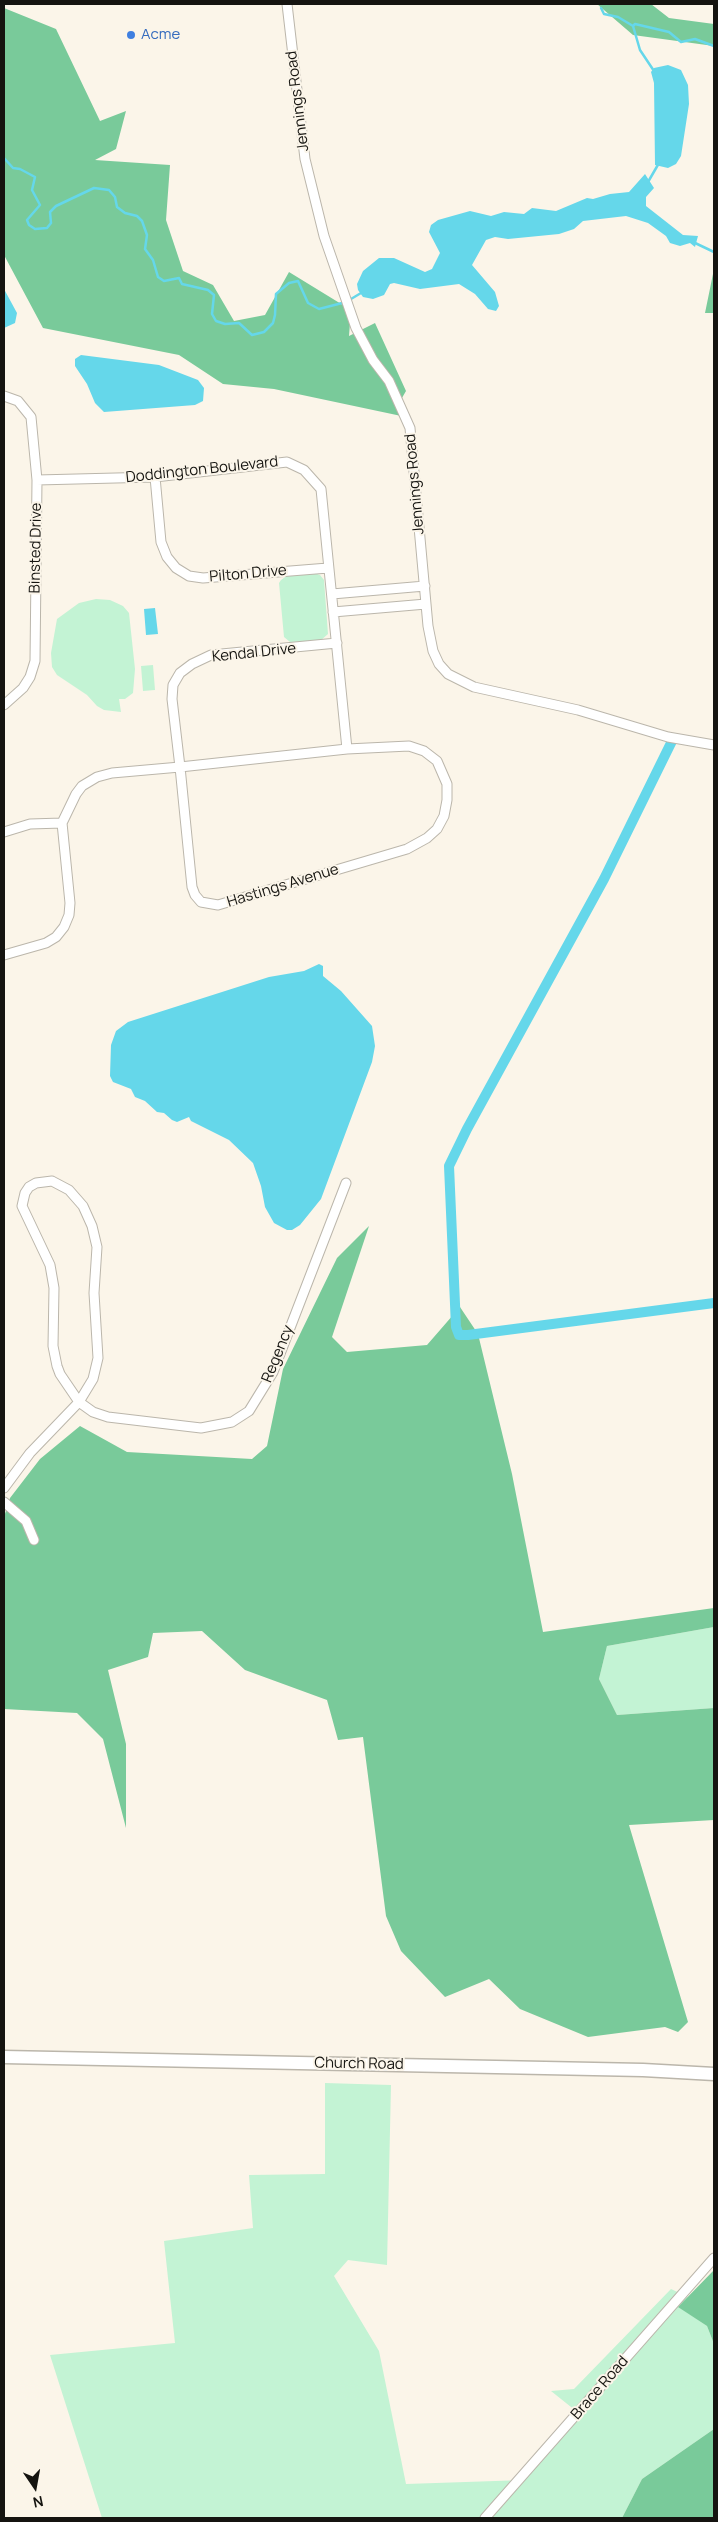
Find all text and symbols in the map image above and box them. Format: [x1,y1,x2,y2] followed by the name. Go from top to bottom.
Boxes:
[141,26,180,44] place label: Acme
[125,29,137,41] marker: Acme
[283,50,313,152] street label: Jennings Road
[402,433,428,535] street label: Jennings Road
[125,453,279,487] street label: Doddington Boulevard
[26,502,46,594] street label: Binsted Drive
[209,562,287,586] street label: Pilton Drive
[211,640,297,666] street label: Kendal Drive
[225,860,341,912] street label: Hastings Avenue
[258,1323,298,1385] street label: Regency
[314,2054,404,2074] street label: Church Road
[568,2353,632,2423] street label: Brace Road
[10,2462,60,2512] north arrow
[31,2492,45,2512] text: N

